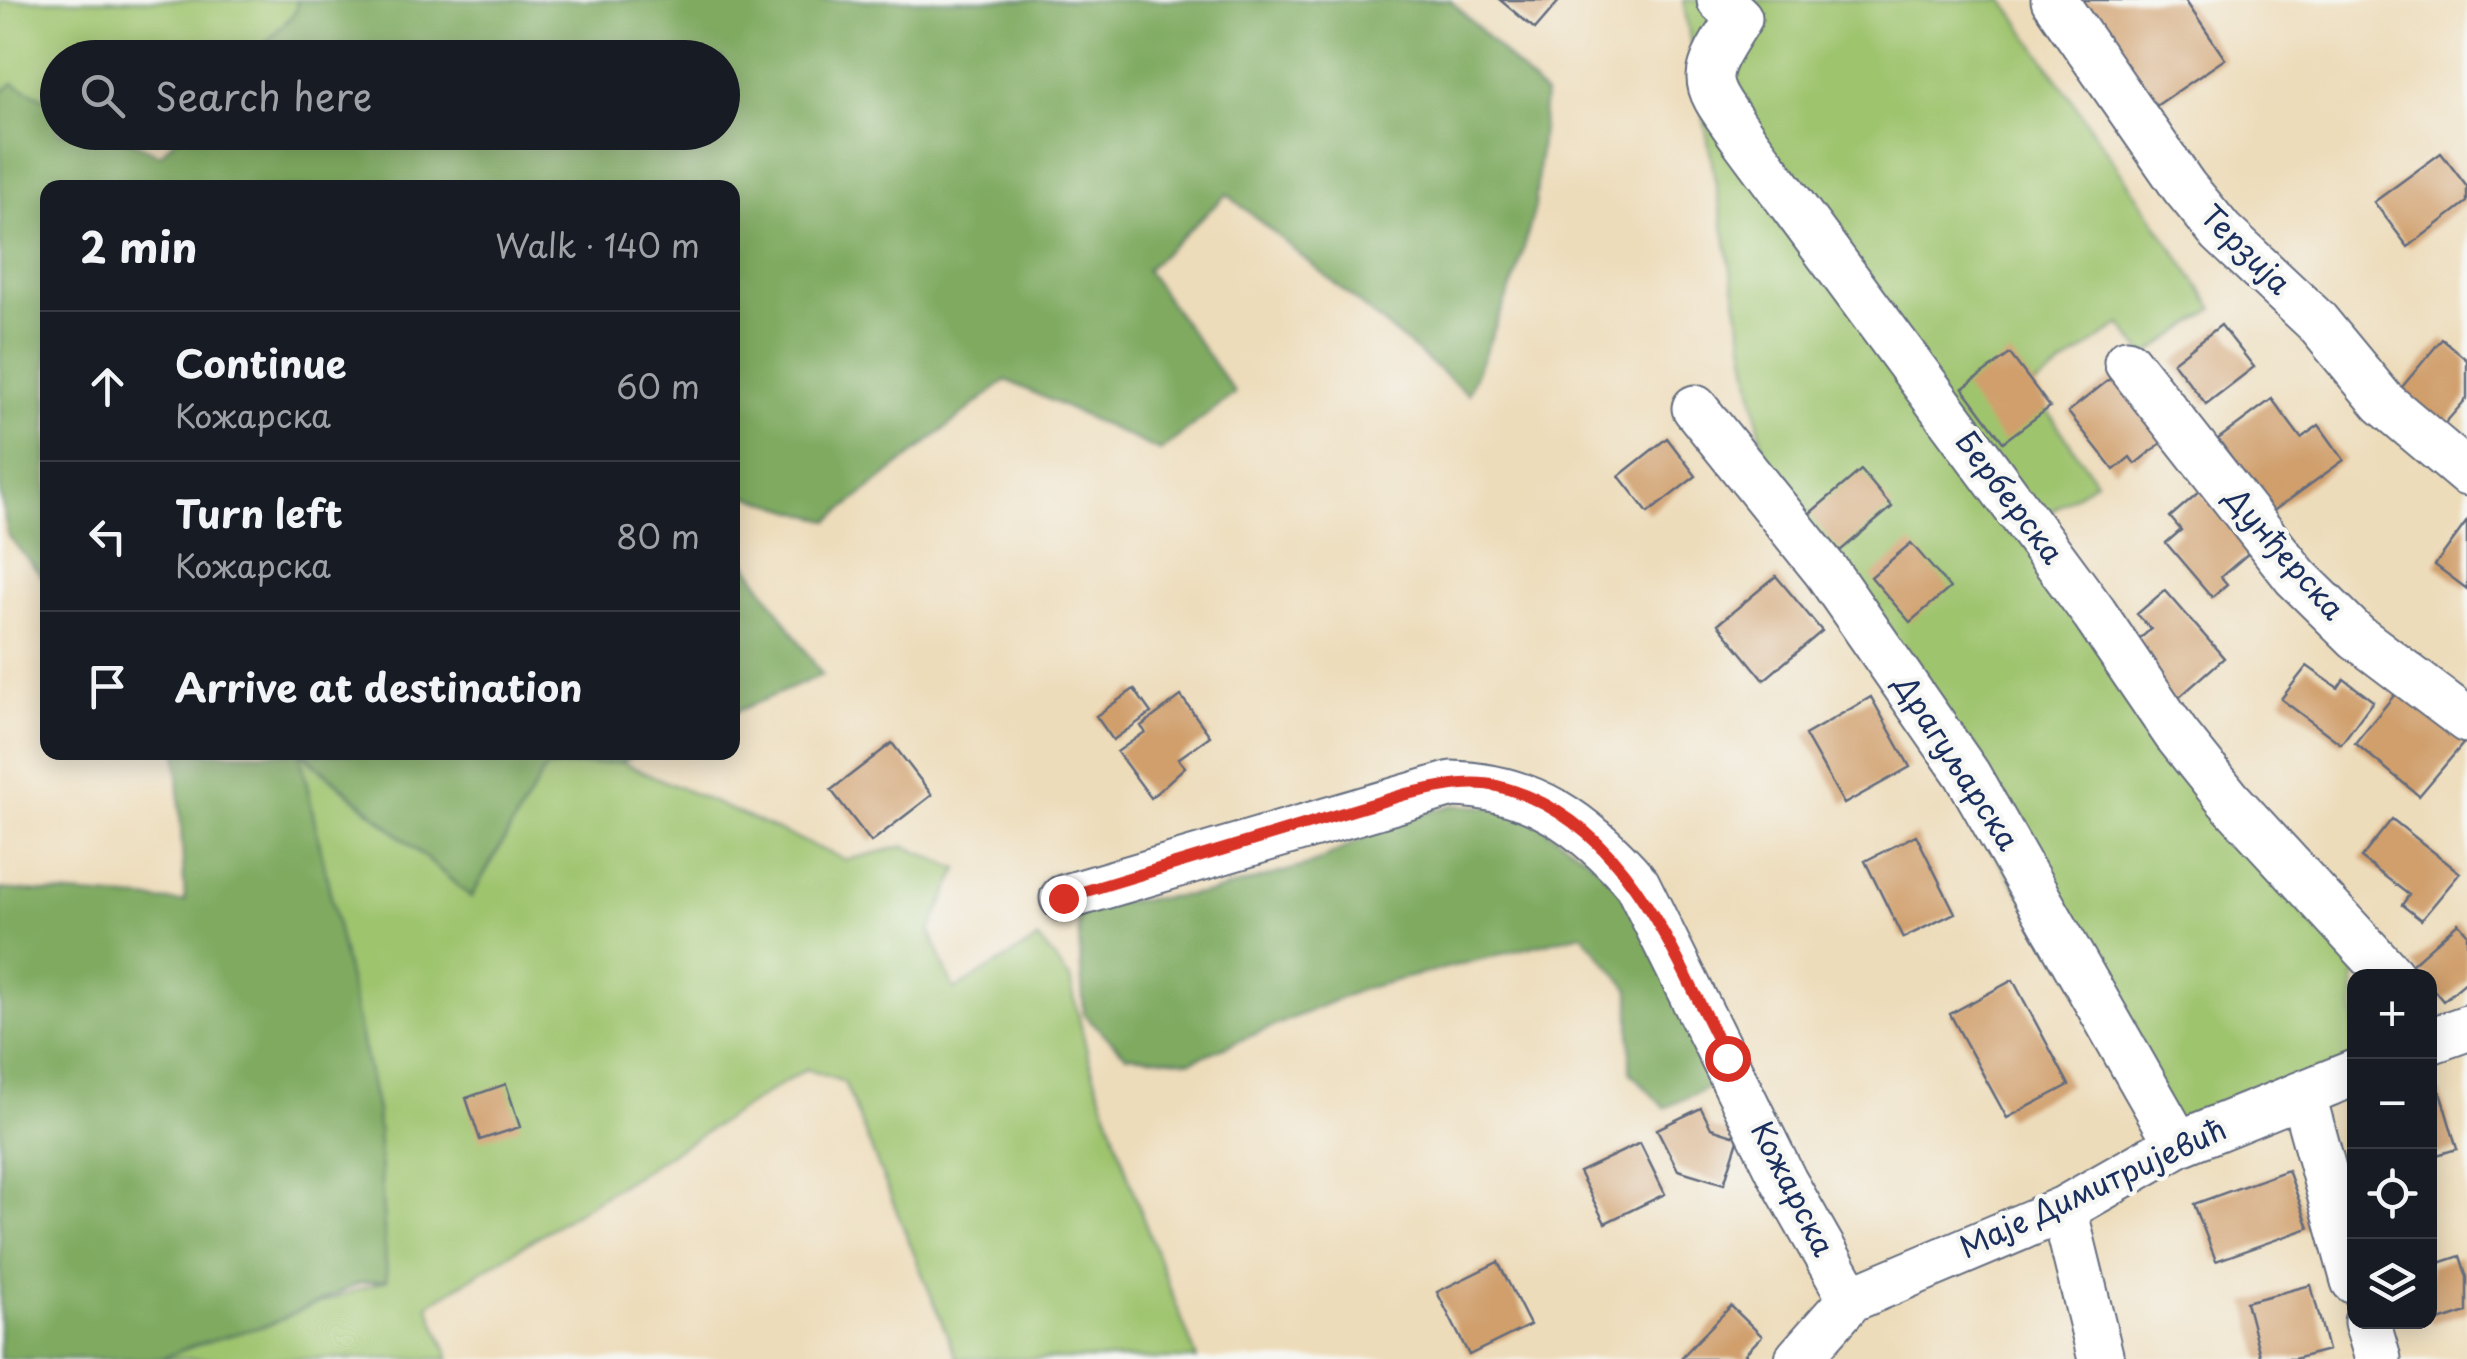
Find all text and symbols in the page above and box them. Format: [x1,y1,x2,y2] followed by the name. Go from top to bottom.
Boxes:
[40,40,740,150] search box
[155,67,372,124] text: Search here
[75,68,130,123] icon: search
[2191,193,2302,304] street label: Терзија
[80,214,197,277] text: 2 min
[495,221,700,269] text: Walk · 140 m
[175,334,346,391] text: Continue
[80,359,135,414] icon: ahead
[616,362,700,410] text: 60 m
[175,391,331,439] text: Кожарска
[1946,421,2076,573] street label: Берберска
[2215,475,2357,629] street label: Дунђерска
[175,484,343,541] text: Turn left
[80,509,135,564] icon: left
[616,512,700,560] text: 80 m
[175,541,331,589] text: Кожарска
[175,658,583,715] text: Arrive at destination
[80,659,135,714] icon: arrive
[1884,664,2032,859] street label: Драгуљарска
[1041,876,1087,922] route end
[2347,969,2437,1329] map controls
[2347,969,2437,1059] button: +
[1705,1036,1751,1082] route start
[2347,1059,2437,1149] button: −
[1951,1105,2233,1268] street label: Маје Димитријевић
[1741,1113,1848,1264] street label: Кожарска
[2347,1149,2437,1239] button: locate
[2347,1239,2437,1329] button: layers

